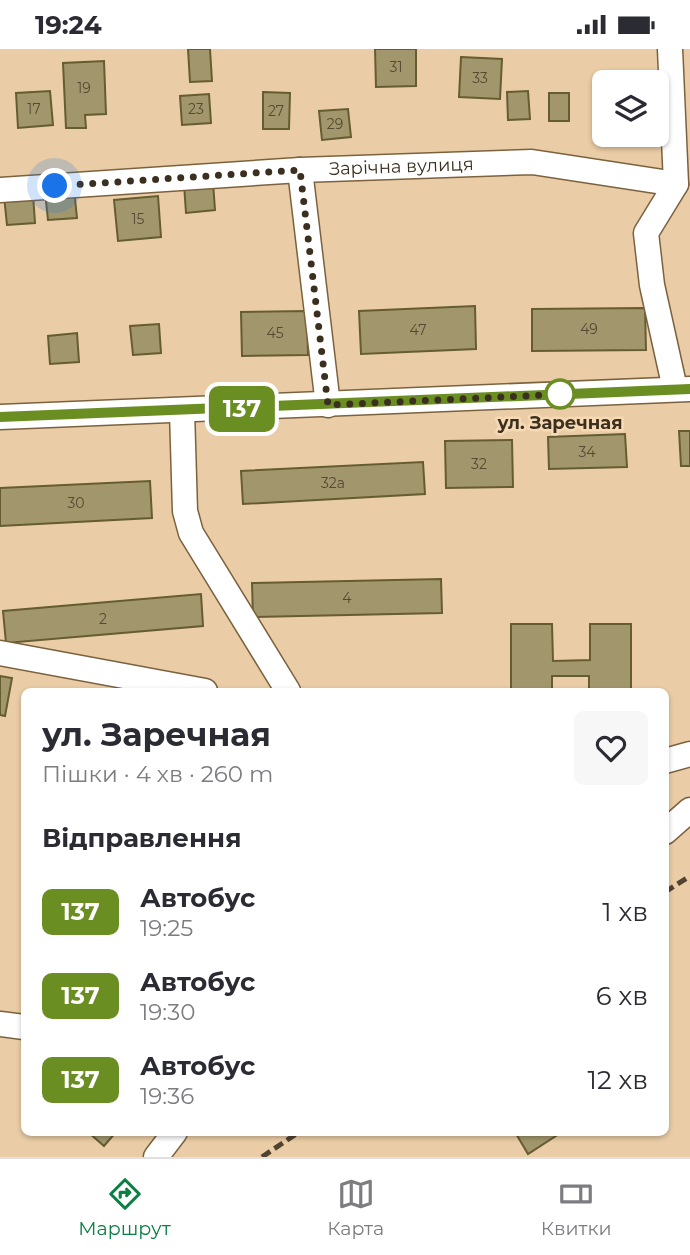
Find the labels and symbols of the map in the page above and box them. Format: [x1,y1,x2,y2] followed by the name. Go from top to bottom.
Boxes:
[390,58,402,76] house number: 31
[472,69,488,87] house number: 33
[77,79,91,97] house number: 19
[27,100,41,118] house number: 17
[188,100,204,118] house number: 23
[268,102,284,120] house number: 27
[327,115,343,133] house number: 29
[329,153,474,180] street label: Зарічна вулиця
[37,168,72,203] your location
[132,210,145,228] house number: 15
[580,320,598,338] house number: 49
[410,321,426,339] house number: 47
[266,324,284,342] house number: 45
[545,379,575,409] marker: ул. Заречная
[202,386,282,432] line badge: 137
[497,412,622,434] place label: ул. Заречная
[578,443,596,461] house number: 34
[471,455,487,473] house number: 32
[321,474,345,492] house number: 32а
[67,494,85,512] house number: 30
[342,589,352,607] house number: 4
[99,610,107,628] house number: 2

